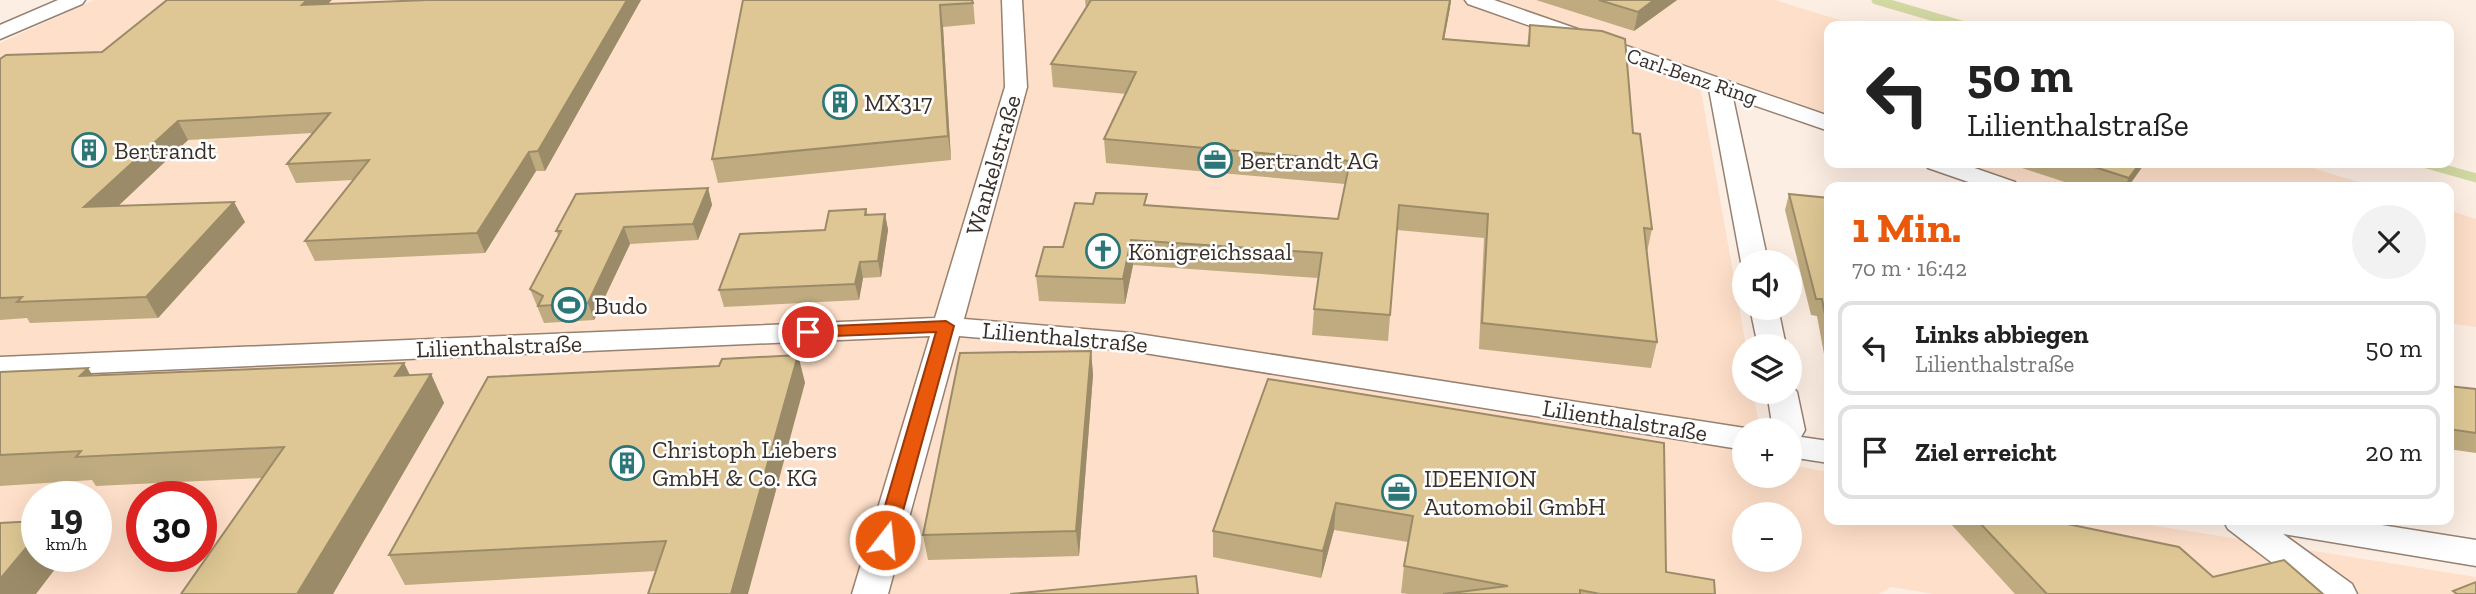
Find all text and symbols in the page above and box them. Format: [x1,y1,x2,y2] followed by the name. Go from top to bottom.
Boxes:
[1624,42,1761,110] street label: Carl-Benz Ring
[1967,46,2073,105] text: 50 m
[1852,49,1943,140] icon: left
[821,83,859,121] building icon: MX317
[864,88,932,117] place label: MX317
[959,92,1027,238] street label: Wankelstraße
[1967,106,2189,144] text: Lilienthalstraße
[70,131,108,169] building icon: Bertrandt
[114,136,216,165] place label: Bertrandt
[1196,141,1234,179] office icon: Bertrandt AG
[1240,146,1379,175] place label: Bertrandt AG
[1852,202,1961,253] text: 1 Min.
[2352,205,2426,279] button: close
[1084,232,1122,270] church icon: Königreichssaal
[1128,237,1292,266] place label: Königreichssaal
[1732,250,1802,572] map controls
[1732,250,1802,320] button: sound
[1852,254,1967,282] text: 70 m · 16:42
[550,286,588,324] sports icon: Budo
[594,291,647,320] place label: Budo
[778,302,838,362] pin
[789,313,827,351] icon: arrive
[981,315,1149,359] street label: Lilienthalstraße
[1915,318,2089,350] text: Links abbiegen
[415,329,583,363] street label: Lilienthalstraße
[1856,329,1894,367] icon: left
[2365,332,2422,364] text: 50 m
[1732,334,1802,404] button: layers
[1915,350,2074,378] text: Lilienthalstraße
[1541,393,1709,447] street label: Lilienthalstraße
[1732,418,1802,488] button: +
[1856,433,1894,471] icon: arrive
[652,435,837,492] place label: Christoph Liebers GmbH & Co. KG
[1915,436,2056,468] text: Ziel erreicht
[2365,436,2422,468] text: 20 m
[608,444,646,482] building icon: Christoph Liebers GmbH & Co. KG
[1424,464,1606,521] place label: IDEENION Automobil GmbH
[1380,473,1418,511] office icon: IDEENION Automobil GmbH
[126,481,217,572] speed limit sign: 30
[50,496,83,538] text: 19
[1732,502,1802,572] button: −
[848,503,922,577] position arrow
[46,533,87,555] text: km/h

